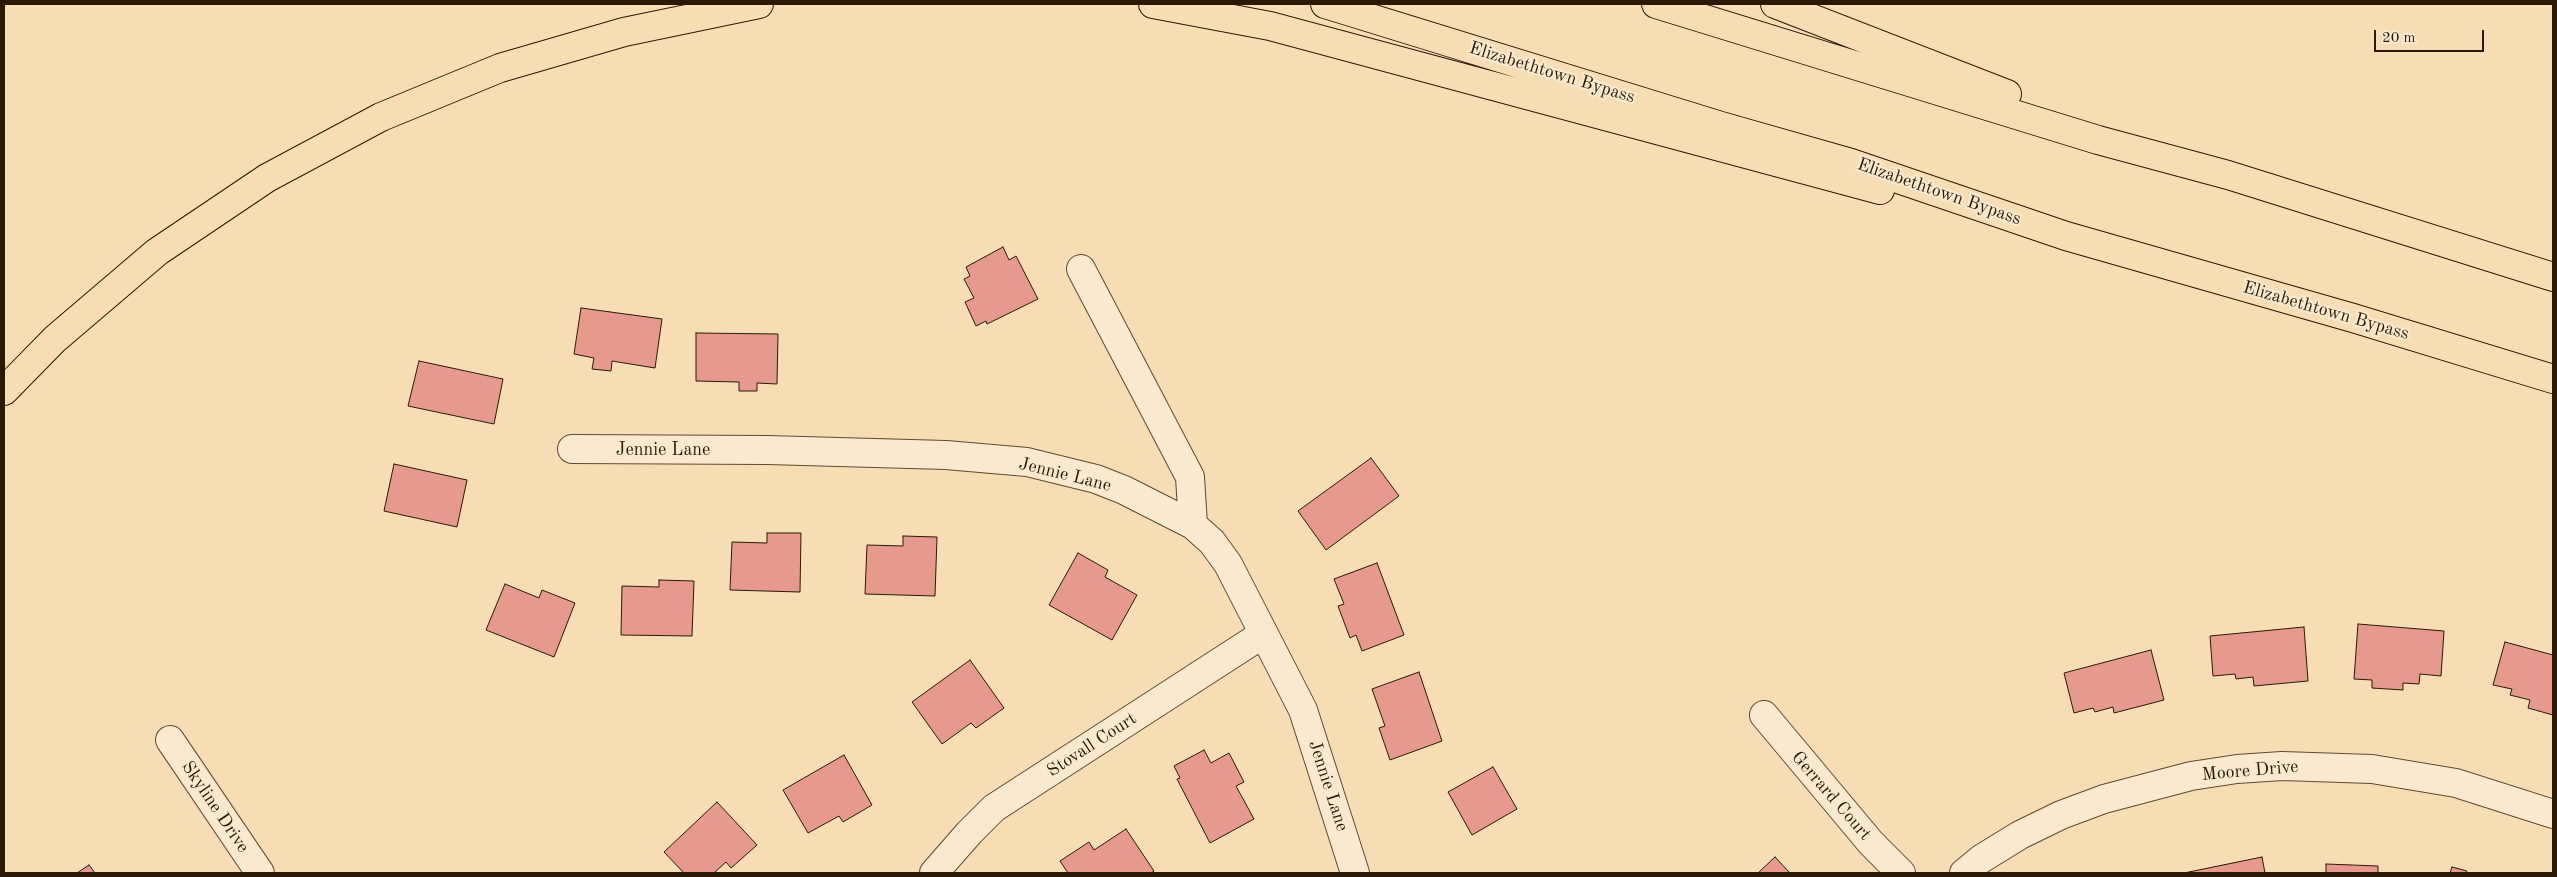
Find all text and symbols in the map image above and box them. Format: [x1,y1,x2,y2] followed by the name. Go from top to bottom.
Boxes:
[2377,20,2487,52] scale bar
[2382,31,2416,46] text: 20 m
[1467,38,1637,108] street label: Elizabethtown Bypass
[1854,154,2024,230] street label: Elizabethtown Bypass
[2240,277,2412,345] street label: Elizabethtown Bypass
[616,439,710,461] street label: Jennie Lane
[1017,453,1113,497] street label: Jennie Lane
[1043,708,1141,782] street label: Stovall Court
[1303,738,1353,834] street label: Jennie Lane
[1786,747,1876,845] street label: Gerrard Court
[2201,756,2299,786] street label: Moore Drive
[176,757,254,857] street label: Skyline Drive

